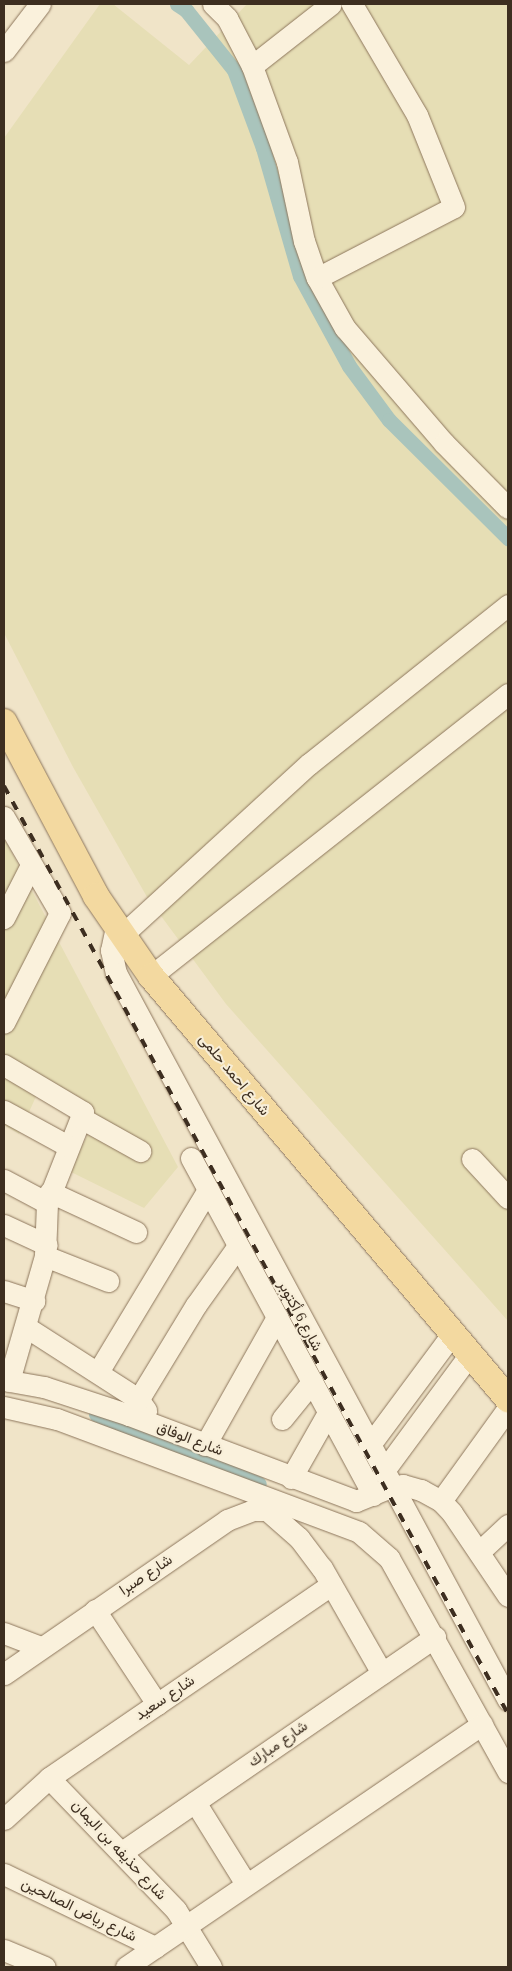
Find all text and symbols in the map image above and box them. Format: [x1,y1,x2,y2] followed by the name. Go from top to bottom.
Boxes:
[195,1030,273,1120] street label: شارع احمد حلمى
[274,1278,326,1354] street label: شارع 6 أكتوبر
[154,1418,226,1460] street label: شارع الوفاق
[116,1551,176,1599] street label: شارع صبرا
[132,1672,198,1724] street label: شارع سعيد
[245,1717,311,1771] street label: شارع مبارك
[68,1796,170,1904] street label: شارع حذيفه بن اليمان
[18,1874,140,1946] street label: شارع رياض الصالحين

